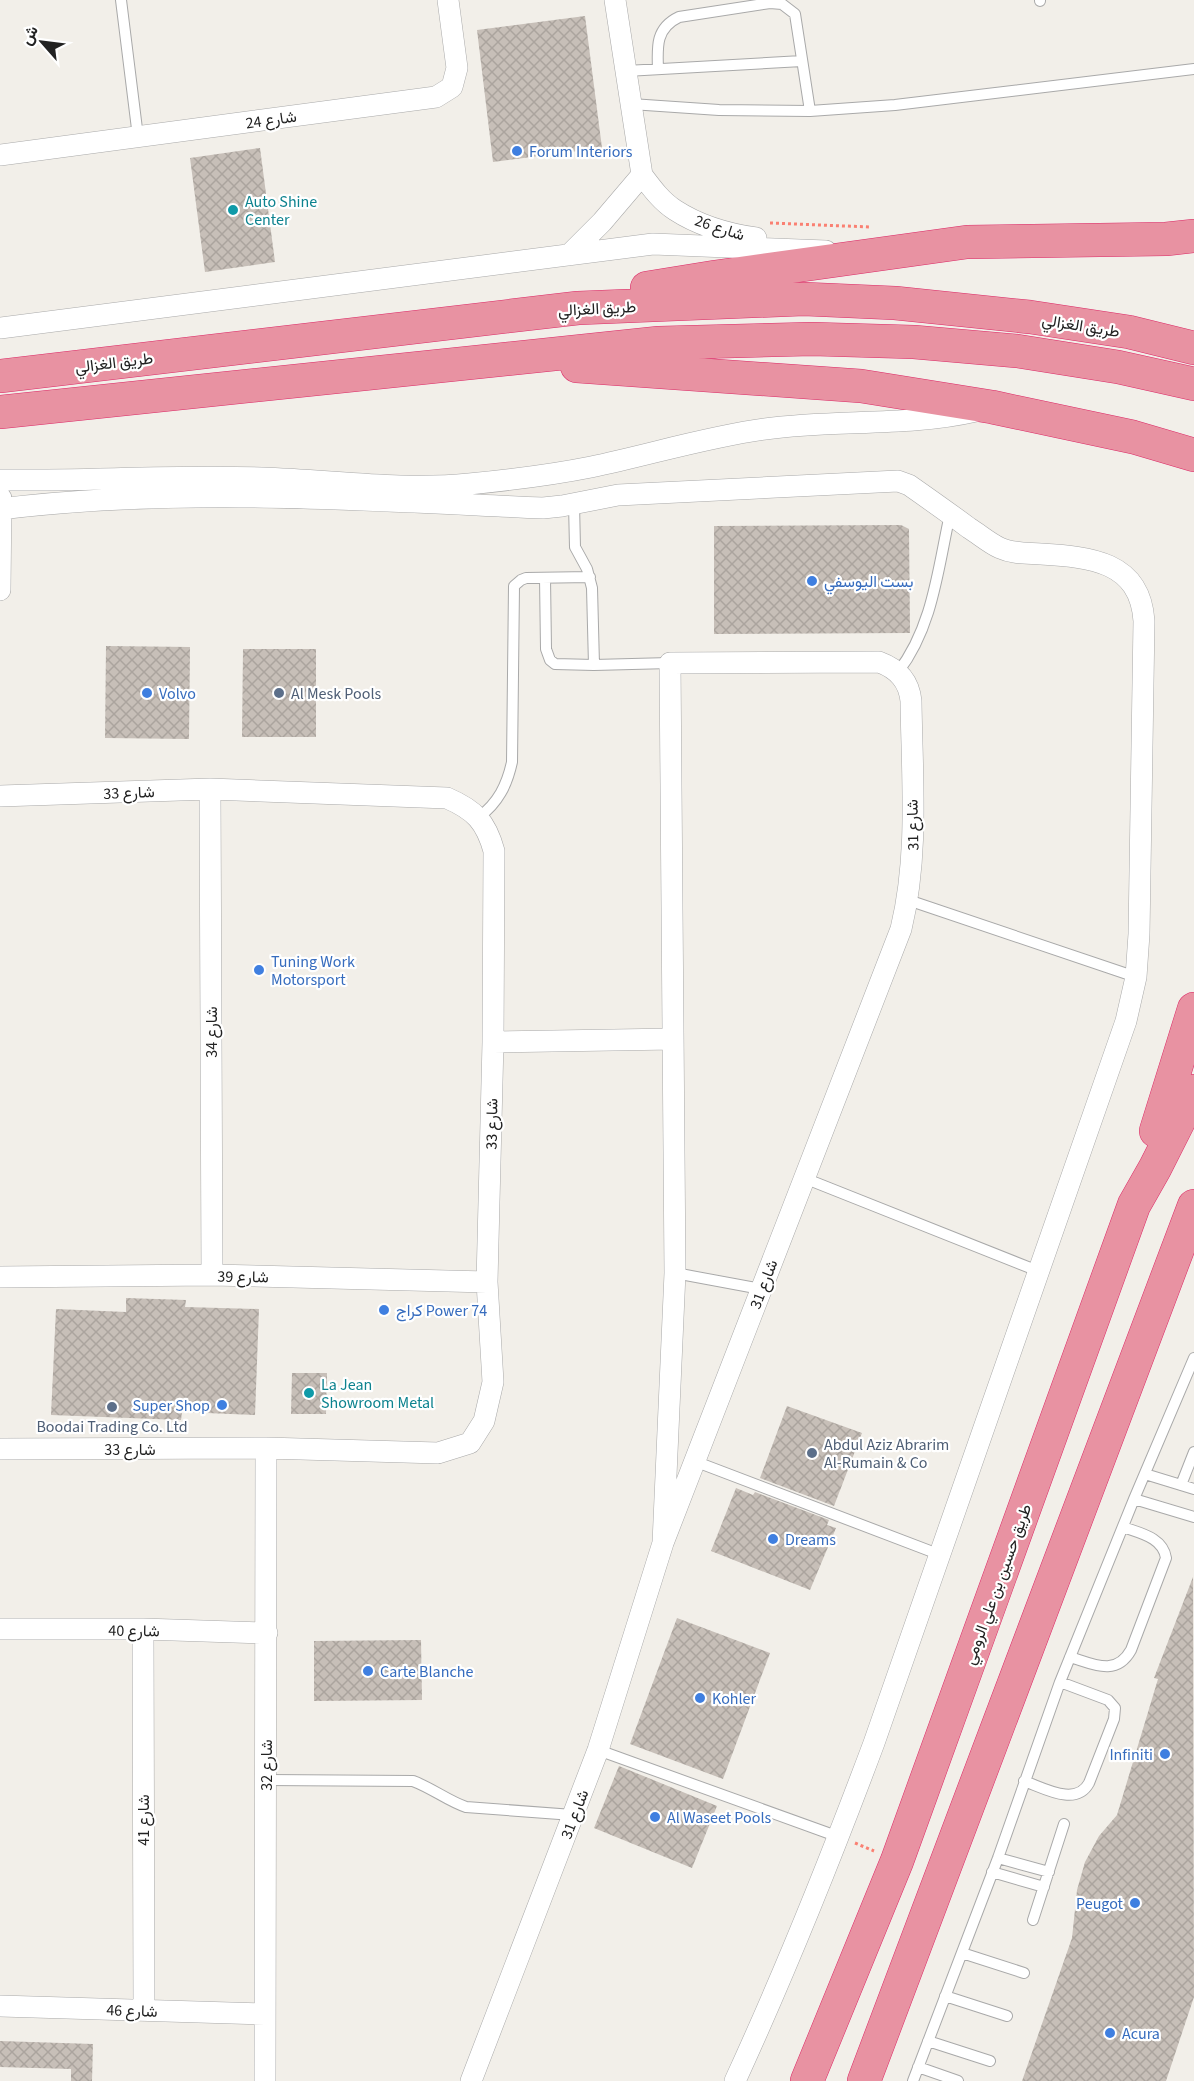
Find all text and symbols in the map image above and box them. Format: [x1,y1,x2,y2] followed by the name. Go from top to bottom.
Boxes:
[12,12,72,72] north arrow
[15,22,44,49] text: ش
[244,106,298,134] street label: شارع 24
[529,141,633,163] place label: Forum Interiors
[510,144,524,158] marker: Forum Interiors
[245,191,317,231] place label: Auto Shine Center
[226,203,240,217] marker: Auto Shine Center
[692,210,747,246] street label: شارع 26
[557,296,637,324] street label: طريق الغزالي
[1040,309,1121,345] street label: طريق الغزالي
[74,347,155,381] street label: طريق الغزالي
[824,571,913,595] place label: بست اليوسفي
[805,574,819,588] marker: بست اليوسفي
[159,683,196,705] place label: Volvo
[291,683,381,705] place label: Al Mesk Pools
[140,686,154,700] marker: Volvo
[272,686,286,700] marker: Al Mesk Pools
[103,781,155,805] street label: شارع 33
[902,799,924,851] street label: شارع 31
[271,951,355,991] place label: Tuning Work Motorsport
[252,963,266,977] marker: Tuning Work Motorsport
[201,1006,223,1058] street label: شارع 34
[481,1098,503,1150] street label: شارع 33
[744,1256,783,1312] street label: شارع 31
[217,1266,269,1288] street label: شارع 39
[396,1300,487,1322] place label: كراج Power 74
[377,1303,391,1317] marker: كراج Power 74
[321,1374,434,1414] place label: La Jean Showroom Metal
[302,1386,316,1400] marker: La Jean Showroom Metal
[132,1395,210,1417] place label: Super Shop
[215,1398,229,1412] marker: Super Shop
[105,1400,119,1414] marker: Boodai Trading Co. Ltd
[36,1416,188,1438] place label: Boodai Trading Co. Ltd
[824,1434,949,1474] place label: Abdul Aziz Abrarim Al-Rumain & Co
[104,1439,156,1461] street label: شارع 33
[805,1446,819,1460] marker: Abdul Aziz Abrarim Al-Rumain & Co
[959,1501,1039,1668] street label: طريق حسين بن علي الرومي
[785,1529,836,1551] place label: Dreams
[766,1532,780,1546] marker: Dreams
[108,1620,160,1642] street label: شارع 40
[380,1661,473,1683] place label: Carte Blanche
[361,1664,375,1678] marker: Carte Blanche
[712,1688,757,1710] place label: Kohler
[693,1691,707,1705] marker: Kohler
[256,1739,278,1791] street label: 32 شارع
[1109,1744,1153,1766] place label: Infiniti
[1158,1747,1172,1761] marker: Infiniti
[555,1786,594,1842] street label: شارع 31
[133,1794,155,1846] street label: شارع 41
[667,1807,771,1829] place label: Al Waseet Pools
[648,1810,662,1824] marker: Al Waseet Pools
[1076,1893,1124,1915] place label: Peugot
[1128,1896,1142,1910] marker: Peugot
[106,1999,158,2023] street label: شارع 46
[1122,2023,1160,2045] place label: Acura
[1103,2026,1117,2040] marker: Acura

